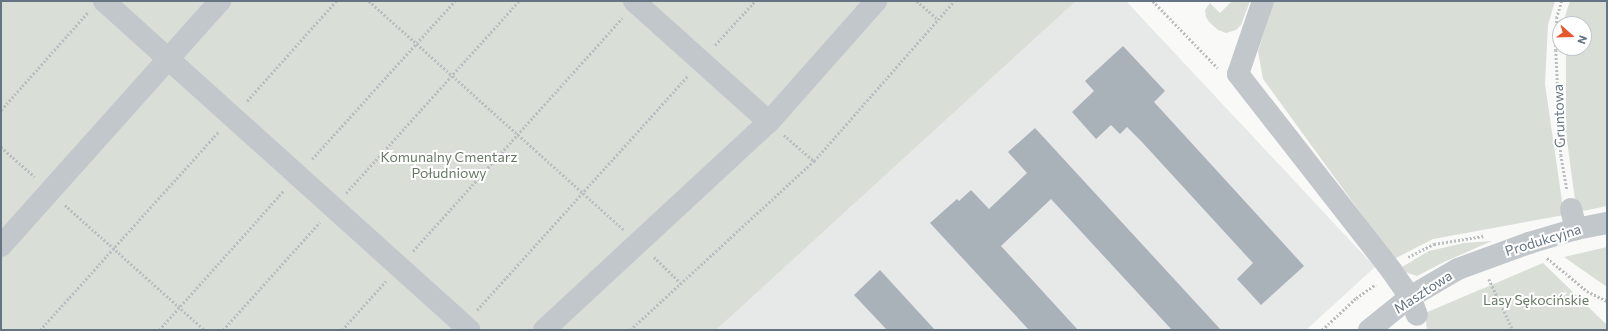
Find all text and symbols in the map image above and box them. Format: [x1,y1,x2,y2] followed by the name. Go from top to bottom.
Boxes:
[1552,16,1592,56] north arrow
[1575,34,1590,46] text: N
[1549,84,1569,148] street label: Gruntowa
[381,149,517,182] park label: Komunalny Cmentarz Południowy
[1503,220,1583,260] street label: Produkcyjna
[1391,267,1455,317] street label: Masztowa
[1483,292,1589,308] park label: Lasy Sękocińskie

